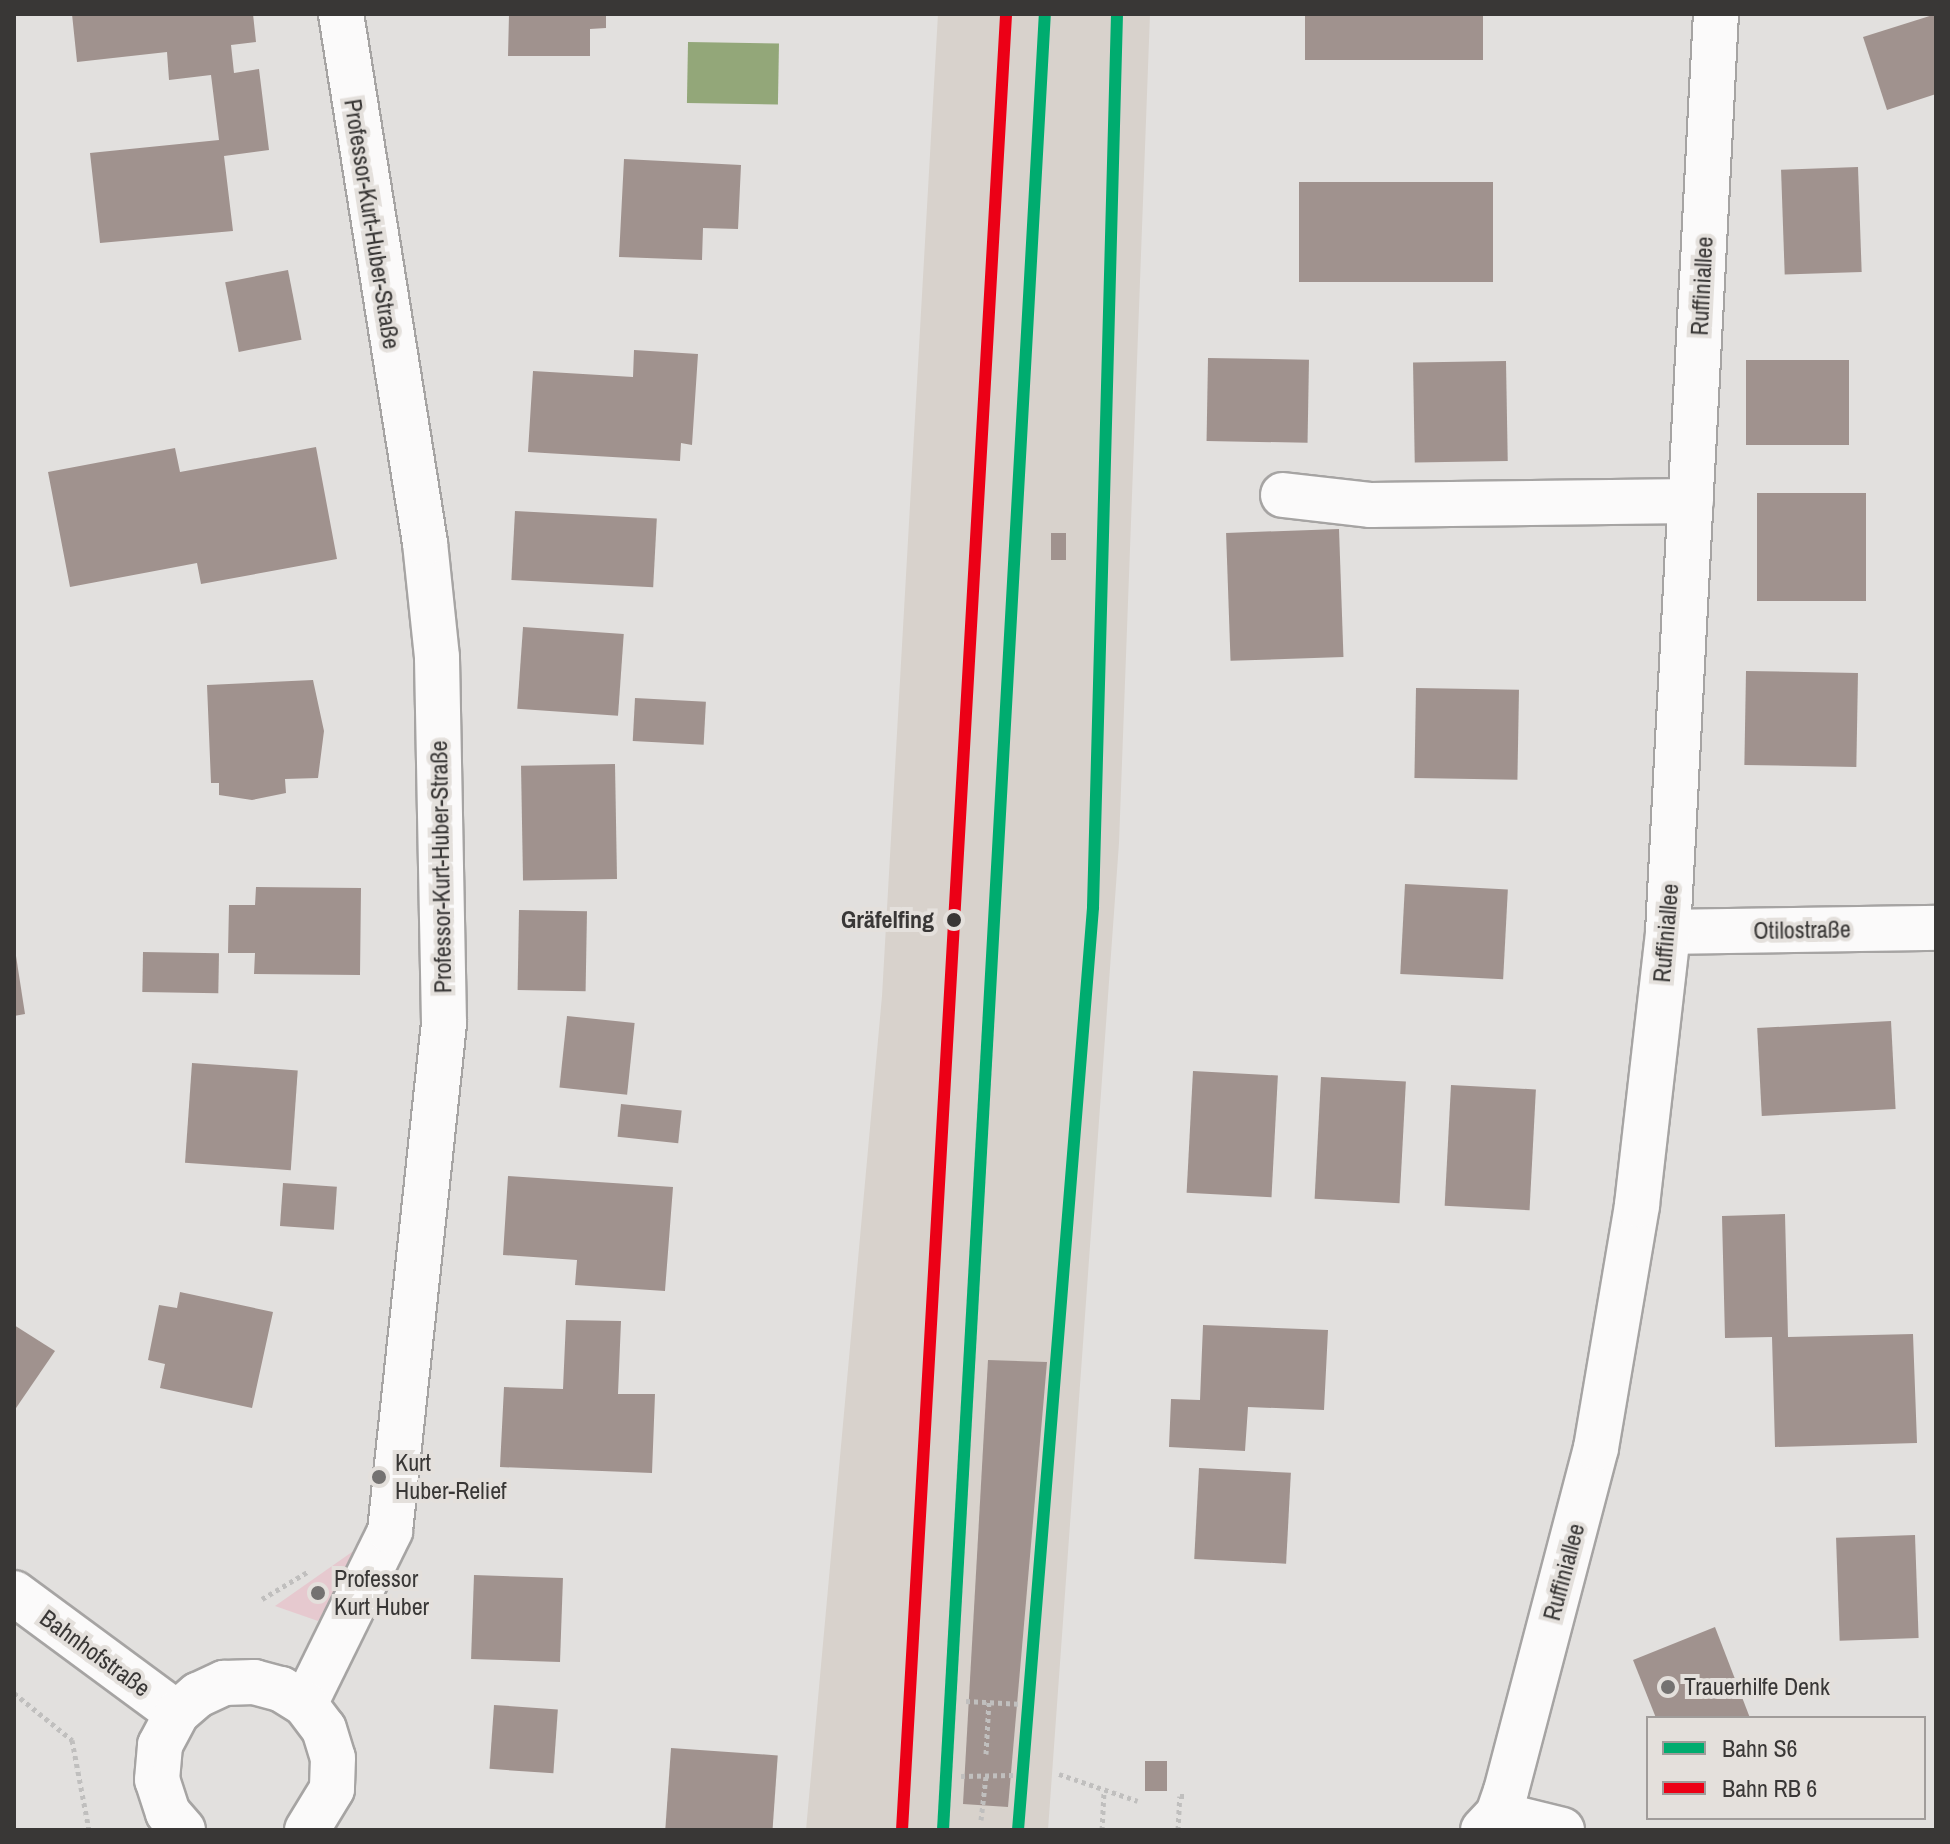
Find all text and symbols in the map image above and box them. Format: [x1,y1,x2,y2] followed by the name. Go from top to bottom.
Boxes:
[338,97,406,351] street label: Professor-Kurt-Huber-Straße
[1685,236,1719,336] street label: Ruffiniallee
[424,740,458,994] street label: Professor-Kurt-Huber-Straße
[1647,882,1685,984] street label: Ruffiniallee
[841,906,934,934] place label: Gräfelfing
[941,907,967,933] marker: Gräfelfing
[1753,915,1851,945] street label: Otilostraße
[395,1449,507,1505] place label: Kurt Huber-Relief
[370,1468,388,1486] marker: Kurt Huber-Relief
[1537,1520,1591,1624] street label: Ruffiniallee
[334,1565,429,1621] place label: Professor Kurt Huber
[309,1584,327,1602] marker: Professor Kurt Huber
[34,1603,156,1703] street label: Bahnhofstraße
[1684,1673,1830,1701] place label: Trauerhilfe Denk
[1659,1678,1677,1696] marker: Trauerhilfe Denk
[1646,1716,1926,1820] legend
[1722,1732,1798,1764] text: Bahn S6
[1722,1772,1817,1804] text: Bahn RB 6

